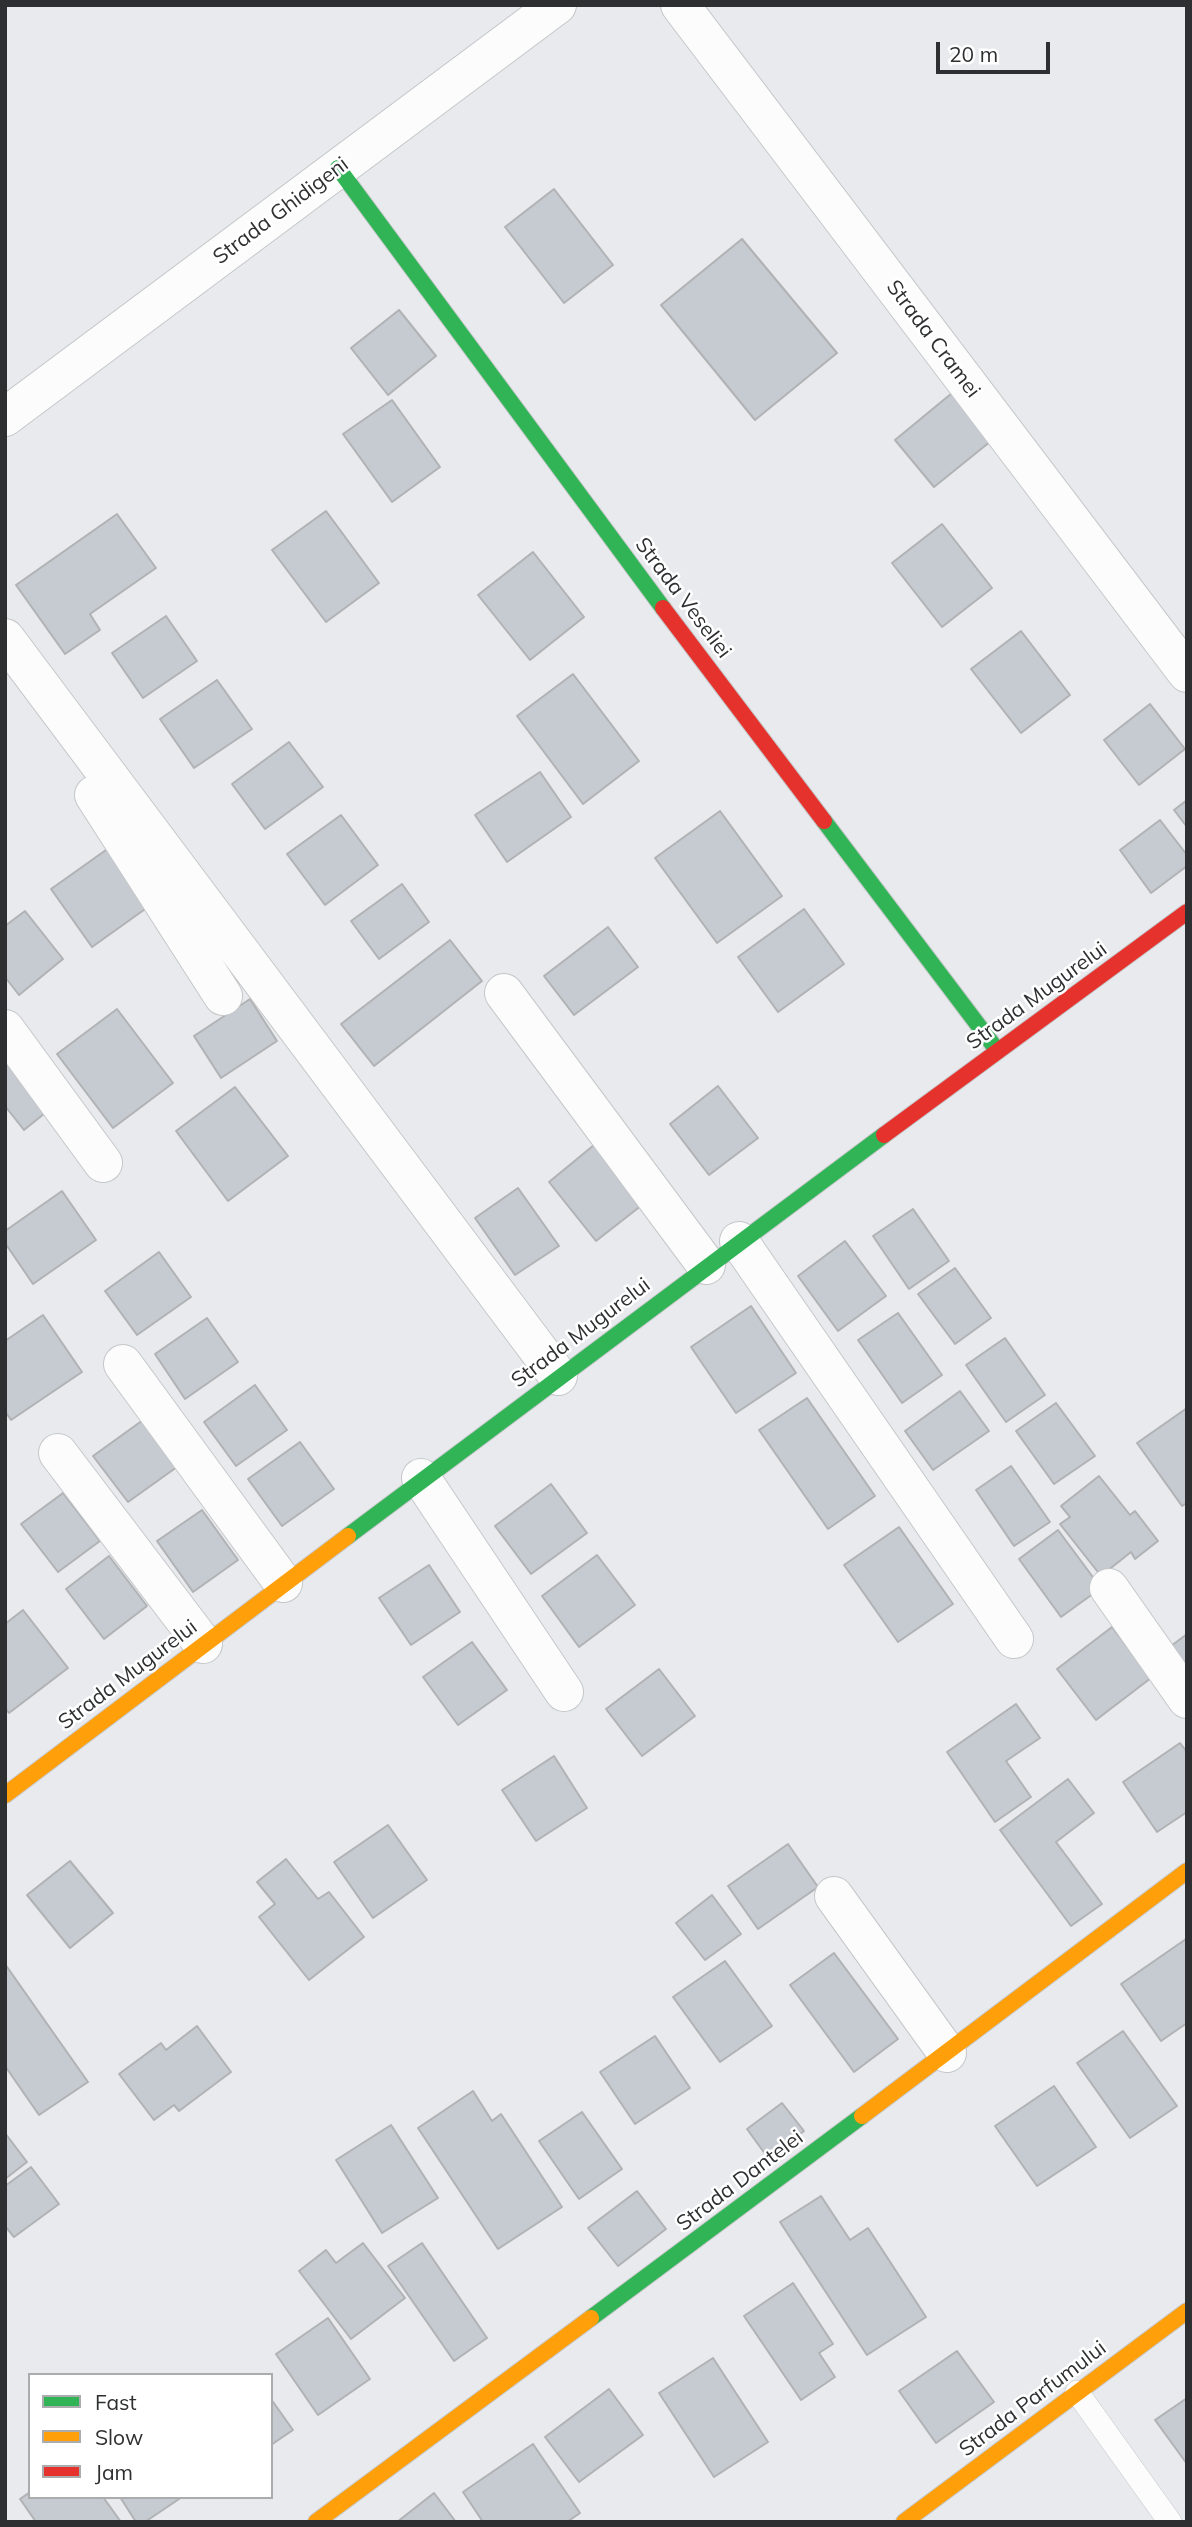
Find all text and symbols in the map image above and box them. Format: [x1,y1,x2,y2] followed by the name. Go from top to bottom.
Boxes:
[940,28,1054,72] scale bar
[949,41,998,67] text: 20 m
[208,152,354,270] street label: Strada Ghidigeni
[881,275,985,403] street label: Strada Cramei
[630,533,736,663] street label: Strada Veseliei
[962,937,1112,1055] street label: Strada Mugurelui
[507,1273,655,1393] street label: Strada Mugurelui
[54,1615,202,1735] street label: Strada Mugurelui
[672,2125,808,2237] street label: Strada Dantelei
[955,2336,1111,2462] street label: Strada Parfumului
[28,2373,273,2499] legend
[95,2389,137,2415] text: Fast
[95,2424,143,2450] text: Slow
[95,2459,133,2485] text: Jam

